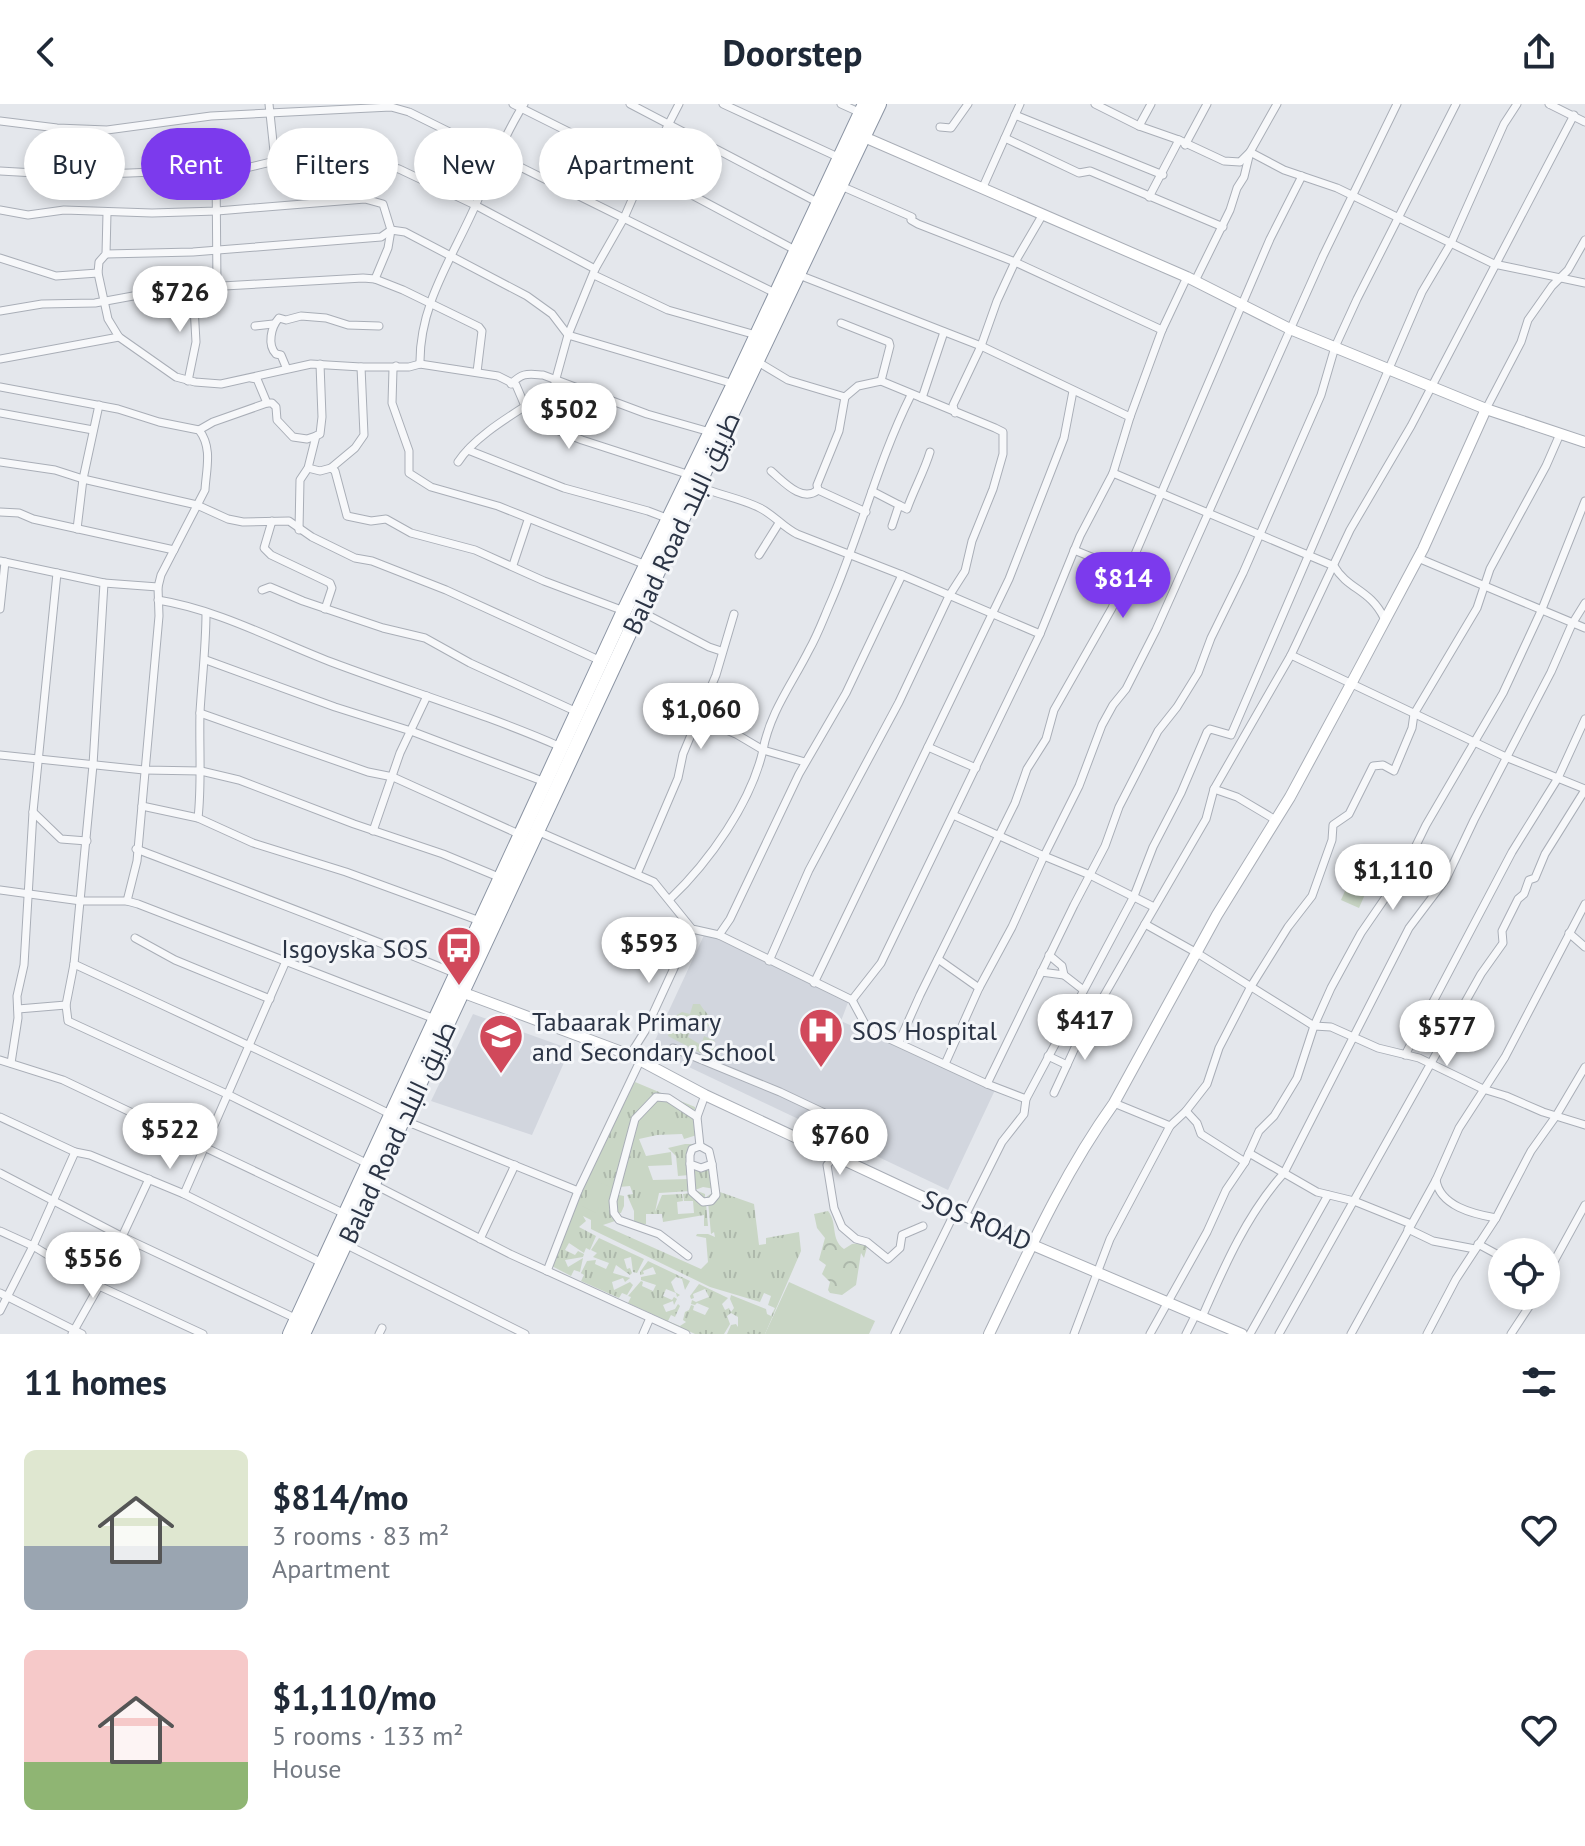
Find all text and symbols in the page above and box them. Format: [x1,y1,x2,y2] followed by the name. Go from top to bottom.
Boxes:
[723,29,862,76] text: Doorstep
[24,30,68,74] icon: back
[1517,30,1561,74] icon: share
[24,128,125,200] chip: Buy
[141,128,251,200] chip: Rent
[267,128,398,200] chip: Filters
[414,128,523,200] chip: New
[539,128,722,200] chip: Apartment
[133,266,227,334] pin: $726
[151,275,209,308] text: $726
[522,383,616,451] pin: $502
[540,392,598,425] text: $502
[615,407,747,639] street label: Balad Road طريق البلد
[1076,552,1170,620] pin: $814
[1094,561,1152,594] text: $814
[636,683,766,751] pin: $1,060
[661,692,741,725] text: $1,060
[1328,844,1458,912] pin: $1,110
[1353,853,1433,886] text: $1,110
[602,917,696,985] pin: $593
[435,924,483,987] bus stop icon: Isgoyska SOS
[620,926,678,959] text: $593
[281,932,428,965] place label: Isgoyska SOS
[1038,994,1132,1062] pin: $417
[1400,1000,1494,1068] pin: $577
[1056,1003,1114,1036] text: $417
[532,1005,776,1068] place label: Tabaarak Primary and Secondary School
[797,1006,845,1069] hospital icon: SOS Hospital
[1418,1009,1476,1042] text: $577
[477,1012,525,1075] school or university icon: Tabaarak Primary and Secondary School
[852,1014,997,1047] place label: SOS Hospital
[331,1016,463,1248] street label: Balad Road طريق البلد
[123,1103,217,1171] pin: $522
[793,1109,887,1177] pin: $760
[141,1112,199,1145] text: $522
[811,1118,869,1151] text: $760
[917,1182,1037,1258] street label: SOS ROAD
[46,1232,140,1300] pin: $556
[1488,1238,1560,1310] map controls
[1488,1238,1560,1310] button: locate
[64,1241,122,1274] text: $556
[24,1360,167,1404] text: 11 homes
[1517,1360,1561,1404] icon: filters
[272,1475,409,1519] text: $814/mo
[88,1482,184,1578] icon: home
[1517,1508,1561,1552] icon: heart
[272,1519,449,1552] text: 3 rooms · 83 m²
[272,1552,390,1585] text: Apartment
[272,1675,436,1719] text: $1,110/mo
[88,1682,184,1778] icon: home
[1517,1708,1561,1752] icon: heart
[272,1719,464,1752] text: 5 rooms · 133 m²
[272,1752,342,1785] text: House

